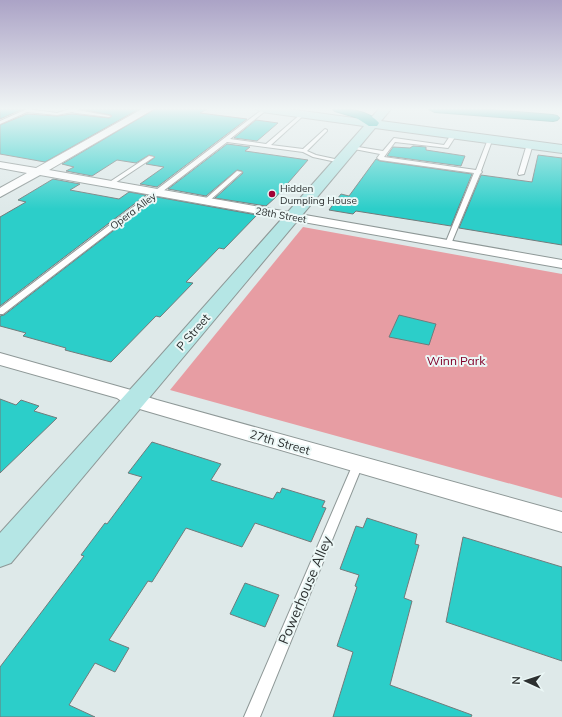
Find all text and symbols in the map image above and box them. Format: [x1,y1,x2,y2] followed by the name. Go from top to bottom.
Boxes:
[280,182,357,207] place label: Hidden Dumpling House
[107,189,159,232] street label: Opera Alley
[267,189,277,199] marker: Hidden Dumpling House
[254,204,308,226] street label: 28th Street
[173,310,213,354] street label: P Street
[427,353,486,368] park label: Winn Park
[248,426,312,458] street label: 27th Street
[274,533,336,647] street label: Powerhouse Alley
[506,661,546,701] north arrow
[509,676,523,685] text: N

